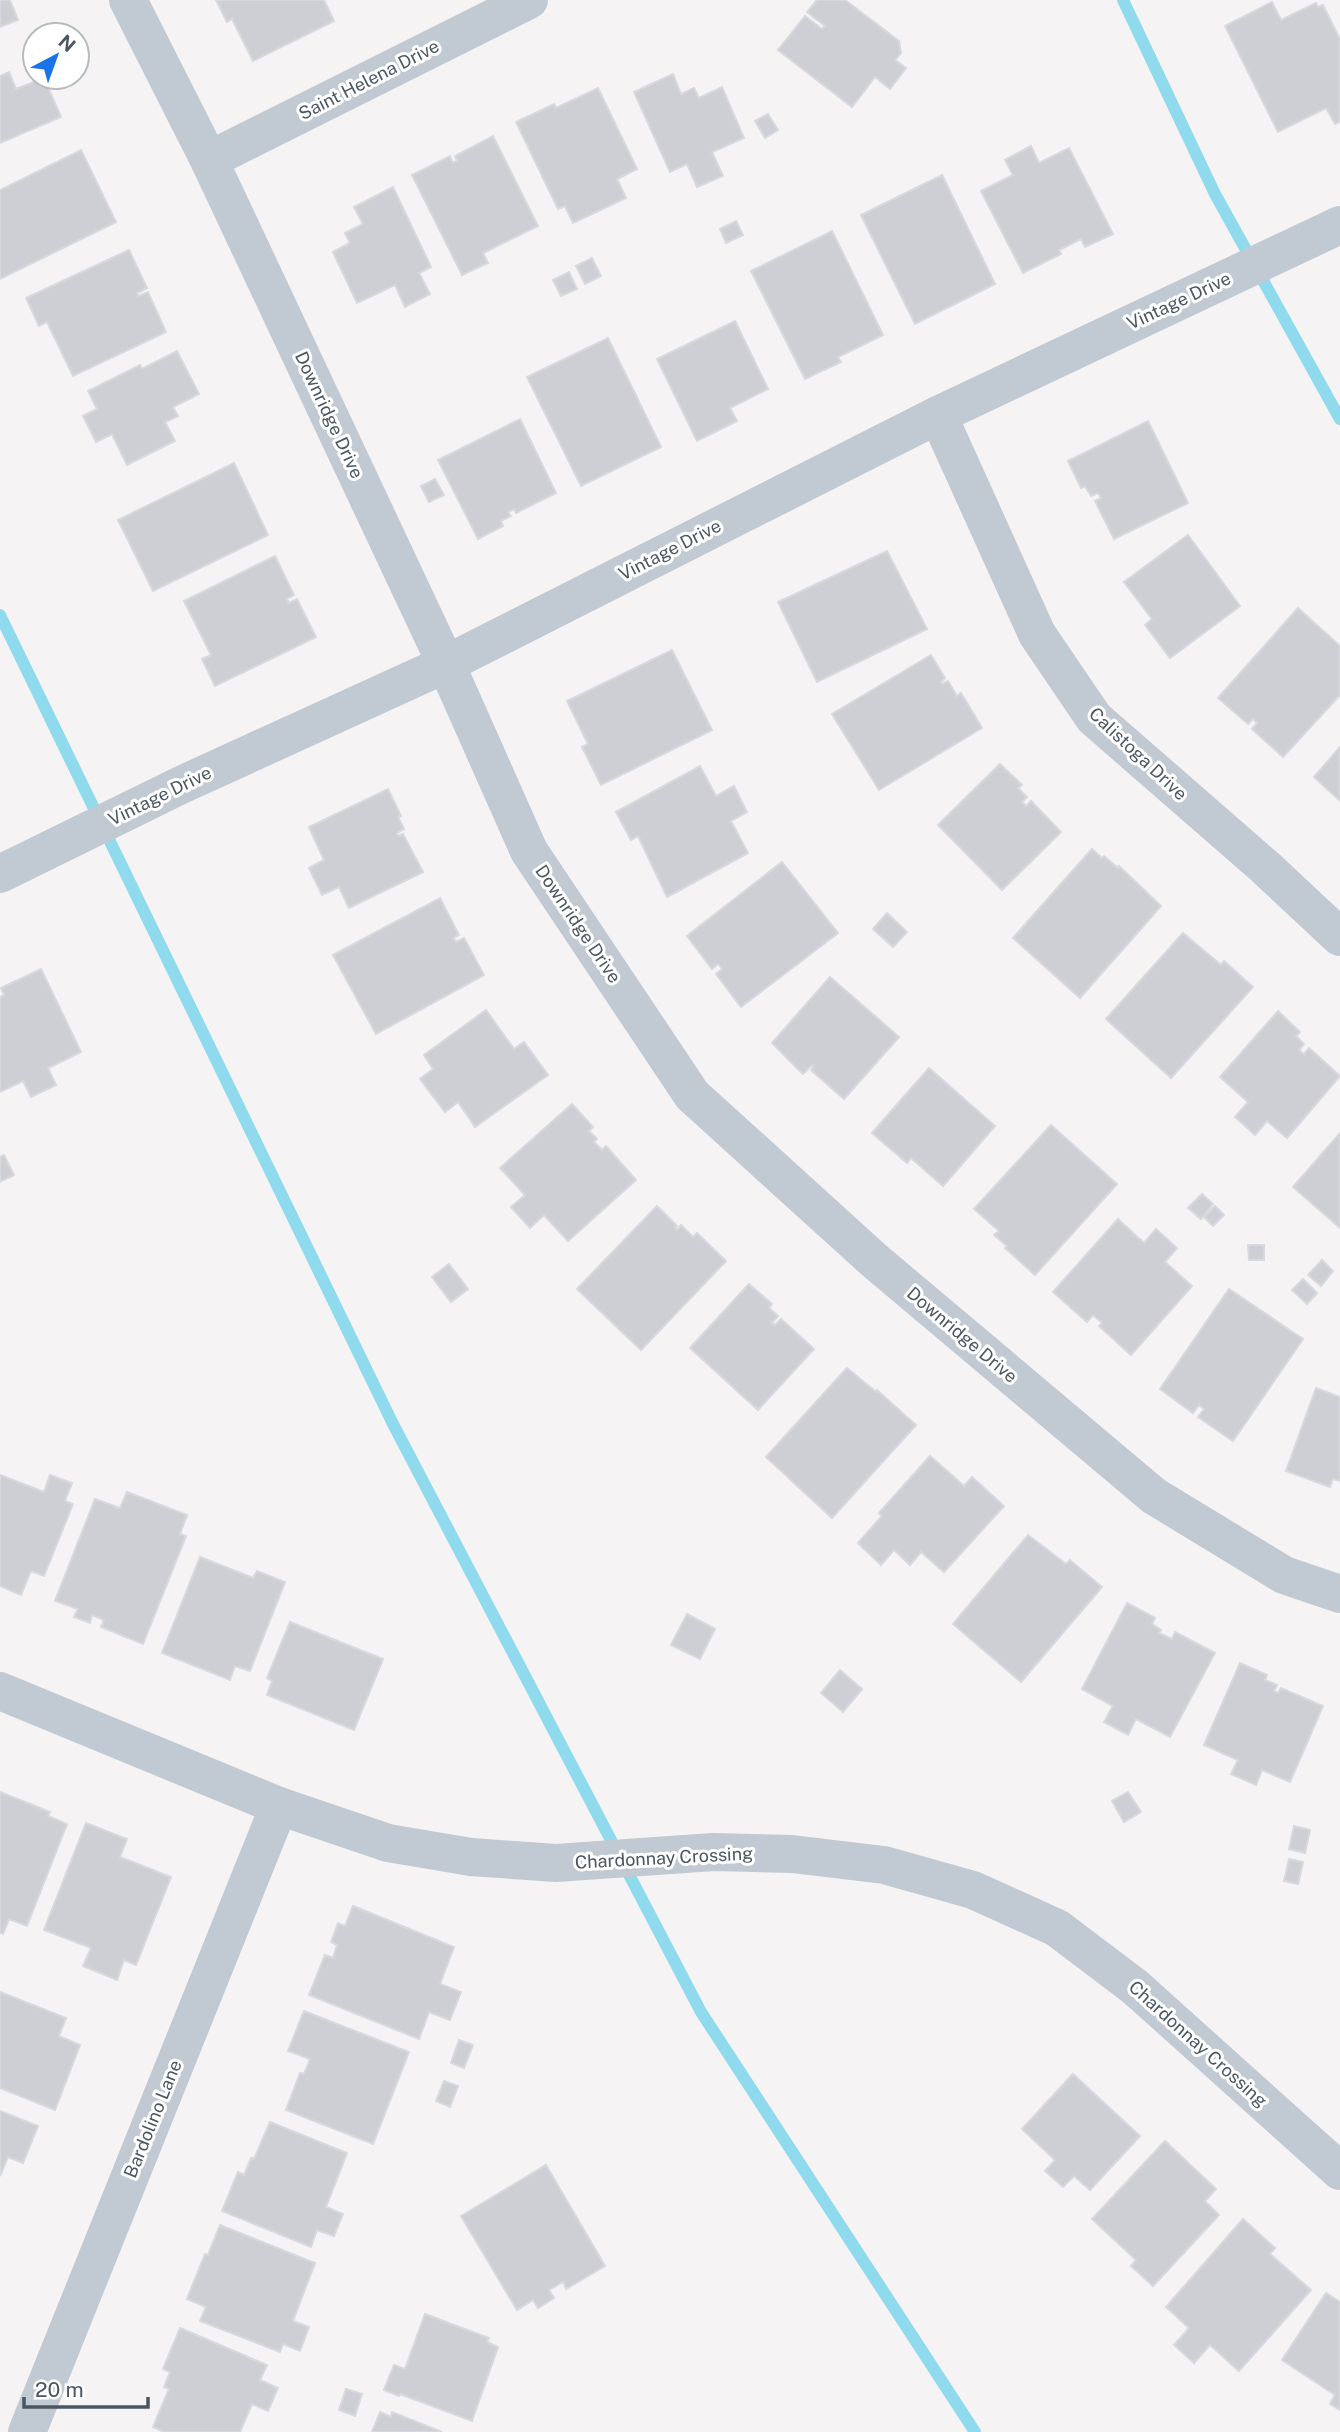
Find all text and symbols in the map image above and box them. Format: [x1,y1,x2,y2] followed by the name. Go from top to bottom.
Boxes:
[21,21,91,91] north arrow
[54,30,80,56] text: N
[295,35,442,124] street label: Saint Helena Drive
[1124,267,1234,334] street label: Vintage Drive
[291,348,368,482] street label: Downridge Drive
[615,515,724,584] street label: Vintage Drive
[1085,703,1192,804] street label: Calistoga Drive
[105,762,215,830] street label: Vintage Drive
[531,861,626,987] street label: Downridge Drive
[903,1282,1022,1387] street label: Downridge Drive
[574,1842,754,1873] street label: Chardonnay Crossing
[1125,1976,1272,2111] street label: Chardonnay Crossing
[119,2057,186,2181] street label: Bardolino Lane
[24,2366,149,2410] scale bar
[35,2377,84,2402] text: 20 m

